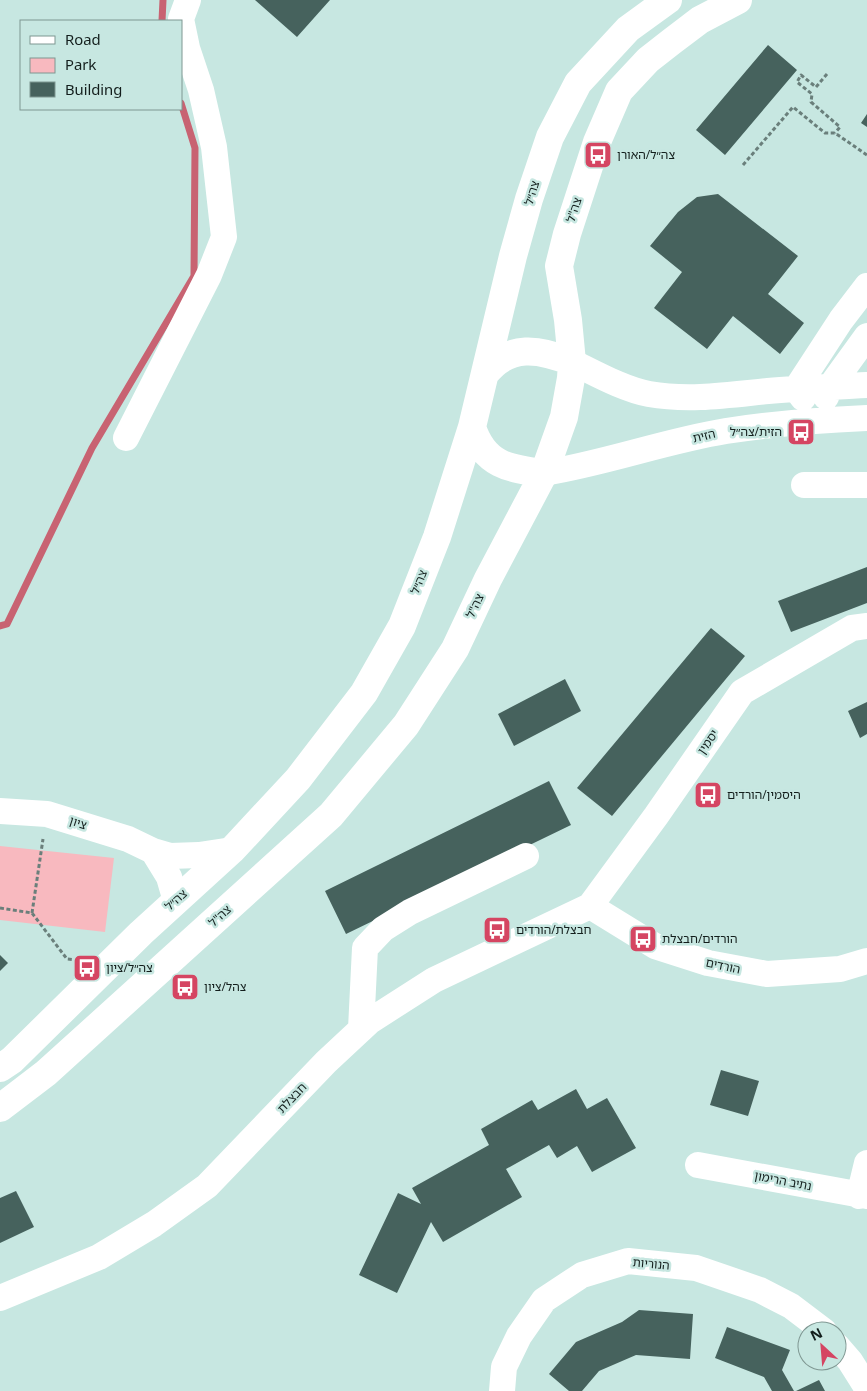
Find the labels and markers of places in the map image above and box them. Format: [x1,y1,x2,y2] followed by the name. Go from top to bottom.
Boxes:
[583,140,613,170] bus stop icon: צה״ל/האורן
[617,146,675,163] place label: צה״ל/האורן
[786,417,816,447] bus stop icon: הזית/צה״ל
[730,423,782,440] place label: הזית/צה״ל
[693,780,723,810] bus stop icon: היסמין/הורדים
[727,786,801,803] place label: היסמין/הורדים
[482,915,512,945] bus stop icon: חבצלת/הורדים
[516,921,592,938] place label: חבצלת/הורדים
[628,924,658,954] bus stop icon: הורדים/חבצלת
[662,930,737,947] place label: הורדים/חבצלת
[72,953,102,983] bus stop icon: צה״ל/ציון
[106,959,153,976] place label: צה״ל/ציון
[170,972,200,1002] bus stop icon: צהל/ציון
[204,978,247,995] place label: צהל/ציון

